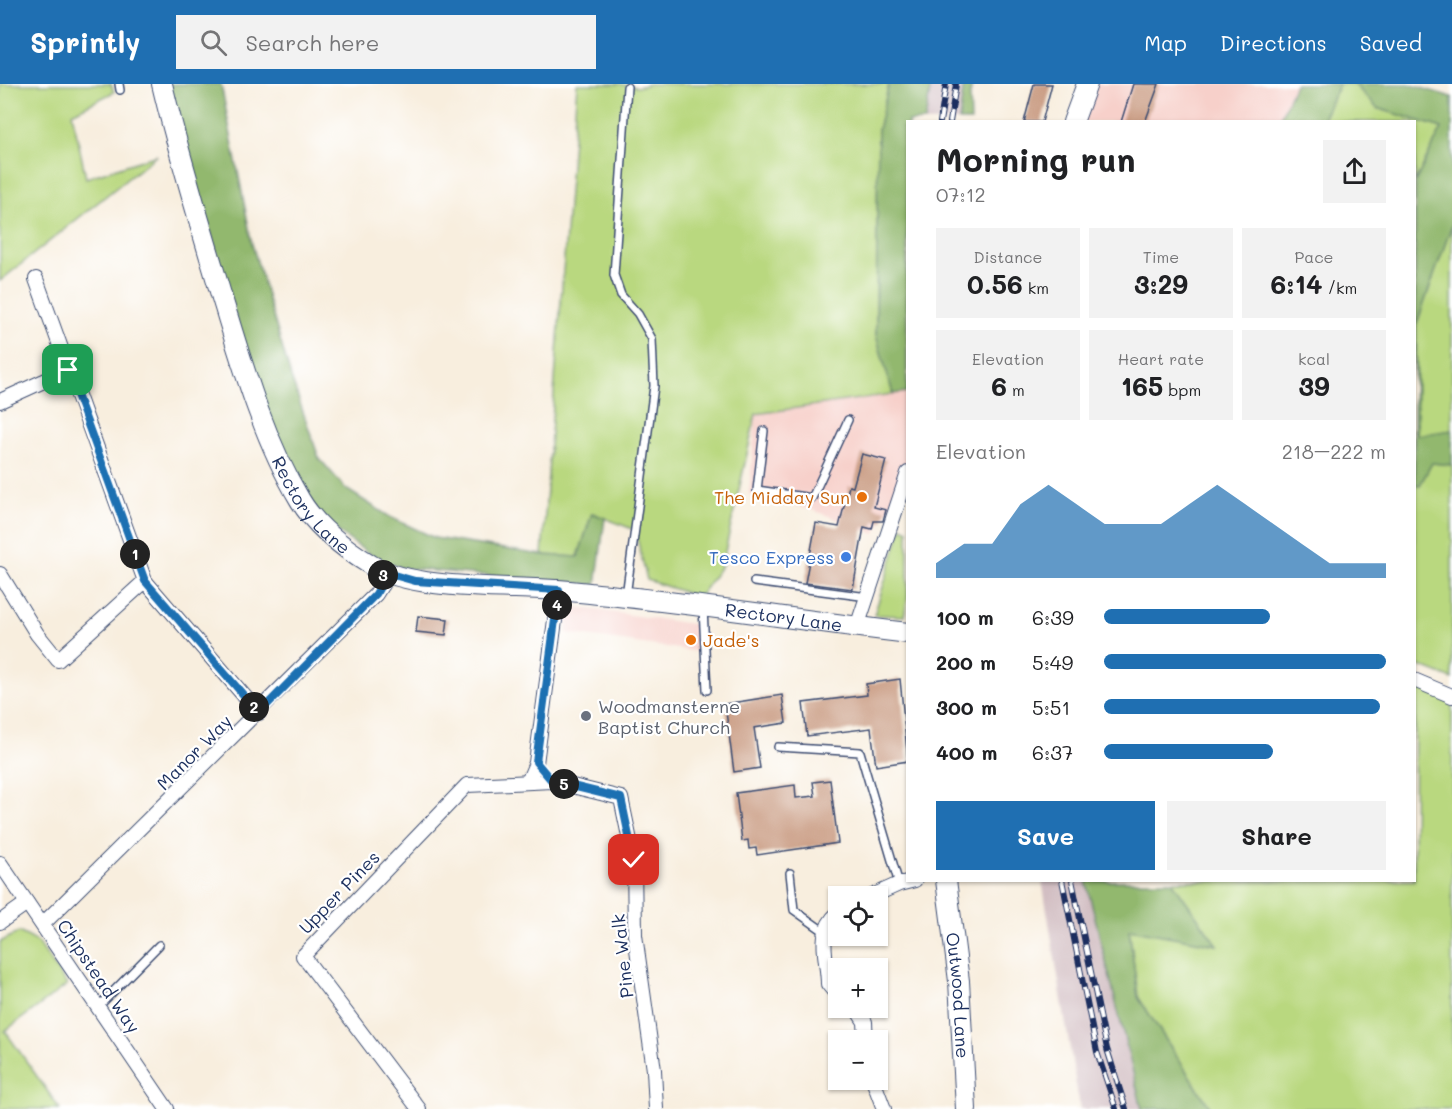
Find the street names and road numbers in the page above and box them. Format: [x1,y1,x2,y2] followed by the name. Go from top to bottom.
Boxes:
[267,452,355,559] street label: Rectory Lane
[724,597,844,637] street label: Rectory Lane
[151,709,237,795] street label: Manor Way
[293,845,385,939] street label: Upper Pines
[606,913,638,999] street label: Pine Walk
[52,914,146,1038] street label: Chipstead Way
[941,931,975,1059] street label: Outwood Lane

